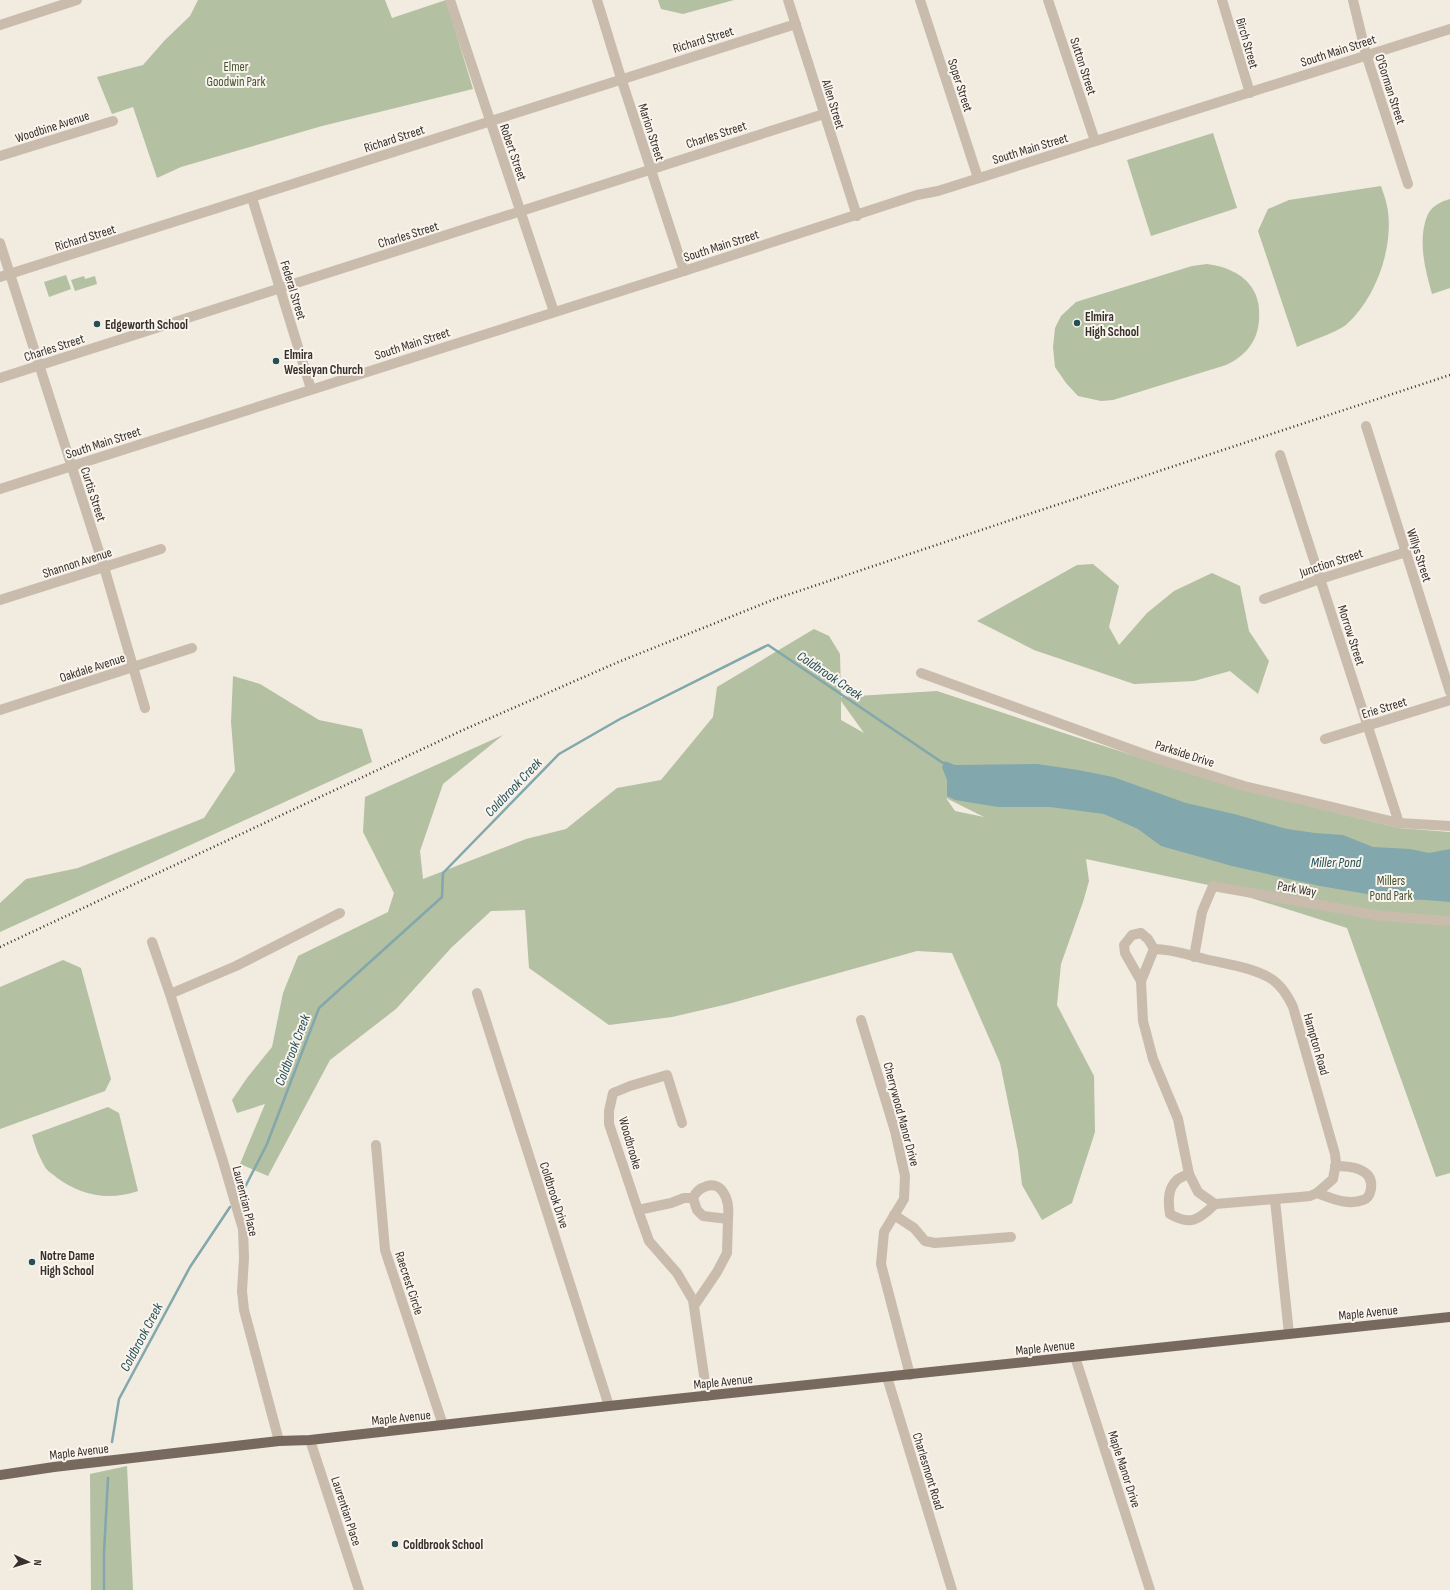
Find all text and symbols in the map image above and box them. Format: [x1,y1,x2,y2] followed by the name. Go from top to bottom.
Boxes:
[1232,16,1262,70] street label: Birch Street
[671,23,736,57] street label: Richard Street
[1299,31,1378,71] street label: South Main Street
[1066,36,1100,97] street label: Sutton Street
[1371,52,1409,126] street label: O'Gorman Street
[944,57,976,114] street label: Soper Street
[206,59,266,90] park label: Elmer Goodwin Park
[818,77,848,131] street label: Allen Street
[634,102,668,163] street label: Marion Street
[13,107,91,146] street label: Woodbine Avenue
[684,118,748,152] street label: Charles Street
[362,122,427,156] street label: Richard Street
[496,122,530,183] street label: Robert Street
[991,130,1070,168] street label: South Main Street
[376,218,441,252] street label: Charles Street
[53,221,118,255] street label: Richard Street
[682,226,761,266] street label: South Main Street
[276,259,310,322] street label: Federal Street
[1085,309,1139,340] place label: Elmira High School
[105,317,188,333] place label: Edgeworth School
[1072,318,1082,328] marker: Elmira High School
[92,319,102,329] marker: Edgeworth School
[373,324,452,364] street label: South Main Street
[22,331,86,365] street label: Charles Street
[284,347,363,378] place label: Elmira Wesleyan Church
[271,356,281,366] marker: Elmira Wesleyan Church
[64,423,143,463] street label: South Main Street
[77,465,109,523] street label: Curtis Street
[1403,527,1435,584] street label: Willys Street
[41,544,114,582] street label: Shannon Avenue
[1297,545,1365,581] street label: Junction Street
[1334,603,1368,668] street label: Morrow Street
[794,647,866,704] water label: Coldbrook Creek
[58,650,127,686] street label: Oakdale Avenue
[1360,694,1409,722] street label: Erie Street
[1153,737,1216,771] street label: Parkside Drive
[481,754,546,820] water label: Coldbrook Creek
[1311,854,1362,871] water label: Miller Pond
[1370,873,1413,904] park label: Millers Pond Park
[1276,878,1317,900] street label: Park Way
[271,1011,314,1088] water label: Coldbrook Creek
[1300,1011,1333,1077] street label: Hampton Road
[879,1060,923,1168] street label: Cherrywood Manor Drive
[615,1115,645,1172] street label: Woodbrooke
[536,1160,572,1231] street label: Coldbrook Drive
[229,1164,261,1238] street label: Laurentian Place
[40,1248,95,1279] place label: Notre Dame High School
[391,1250,427,1317] street label: Raecrest Circle
[27,1257,37,1267] marker: Notre Dame High School
[116,1299,167,1374] water label: Coldbrook Creek
[1338,1302,1399,1324] street label: Maple Avenue
[1015,1337,1076,1359] street label: Maple Avenue
[693,1371,754,1393] street label: Maple Avenue
[371,1407,432,1429] street label: Maple Avenue
[1104,1429,1144,1510] street label: Maple Manor Drive
[909,1431,947,1512] street label: Charlesmont Road
[49,1440,110,1464] street label: Maple Avenue
[327,1475,365,1548] street label: Laurentian Place
[403,1537,483,1553] place label: Coldbrook School
[390,1539,400,1549] marker: Coldbrook School
[8,1542,48,1582] north arrow
[31,1559,44,1566] text: N

